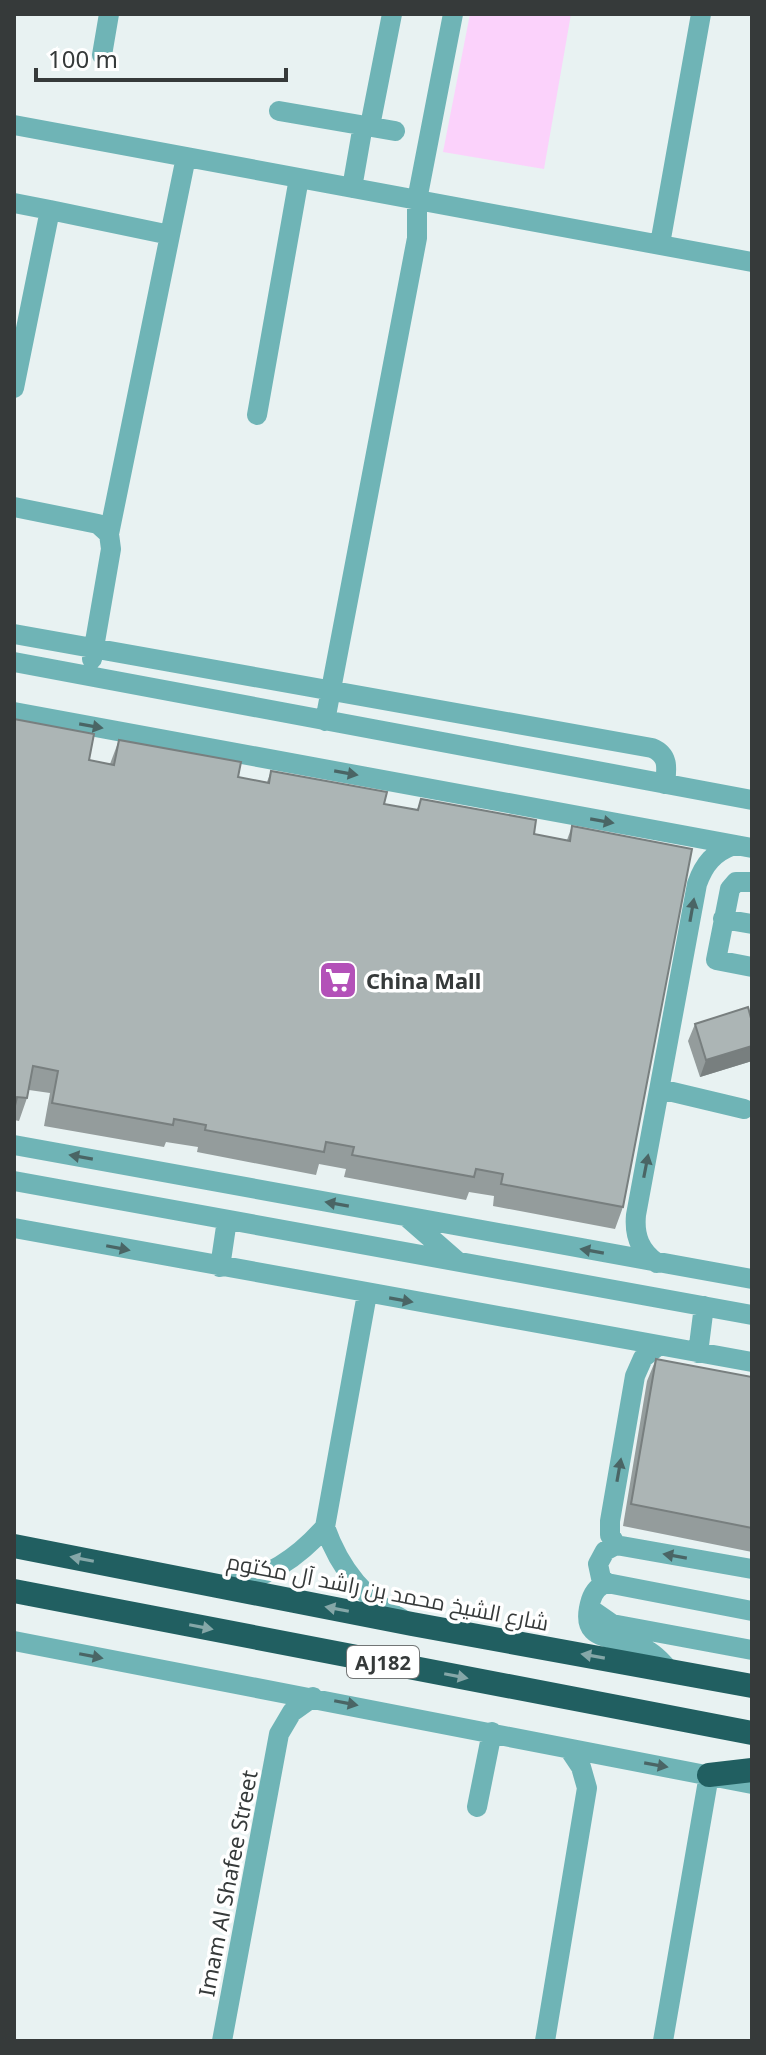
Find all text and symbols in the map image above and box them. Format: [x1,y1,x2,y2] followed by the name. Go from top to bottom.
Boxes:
[36,32,286,82] scale bar
[48,42,118,75] text: 100 m
[78,721,103,733] one-way arrow
[334,768,359,780] one-way arrow
[590,815,615,827] one-way arrow
[687,897,699,922] one-way arrow
[317,959,359,1001] supermarket icon: China Mall
[366,965,481,995] place label: China Mall
[68,1151,93,1163] one-way arrow
[640,1153,652,1178] one-way arrow
[324,1198,349,1210] one-way arrow
[106,1242,131,1254] one-way arrow
[580,1245,605,1257] one-way arrow
[389,1294,414,1306] one-way arrow
[613,1457,625,1482] one-way arrow
[224,1545,551,1639] street label: شارع الشيخ محمد بن راشد آل مكتوم
[662,1549,687,1561] one-way arrow
[69,1552,94,1565] one-way arrow
[324,1603,349,1615] one-way arrow
[188,1621,213,1634] one-way arrow
[347,1646,419,1678] road number: AJ182
[580,1649,605,1661] one-way arrow
[78,1650,103,1662] one-way arrow
[444,1670,469,1683] one-way arrow
[334,1698,359,1710] one-way arrow
[644,1760,669,1772] one-way arrow
[190,1767,264,1999] street label: Imam Al Shafee Street

